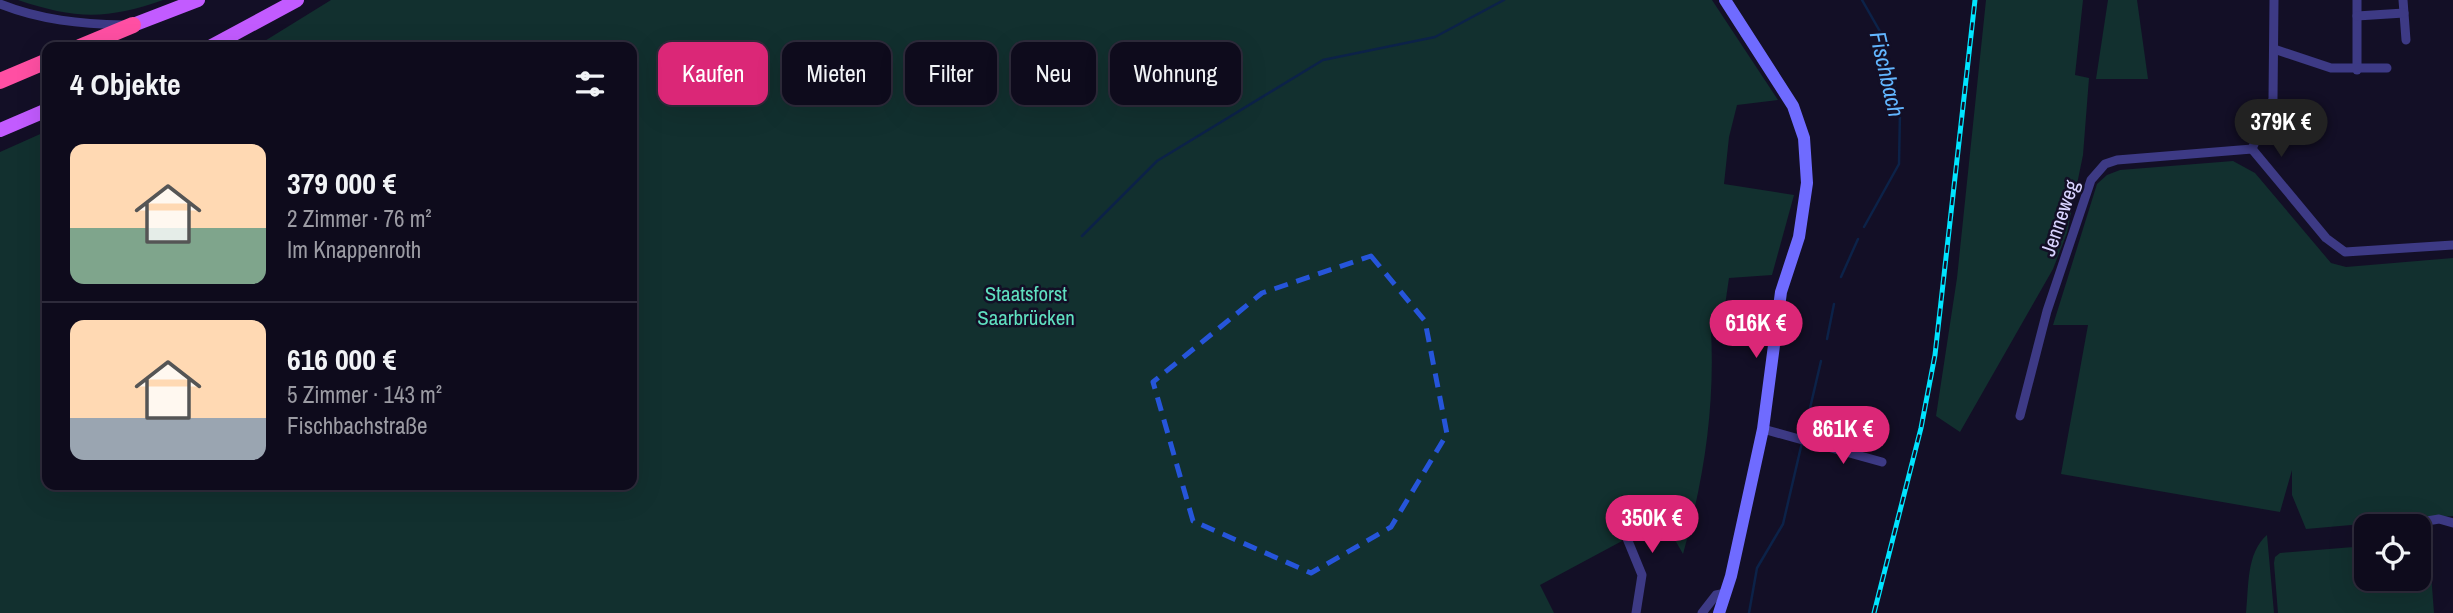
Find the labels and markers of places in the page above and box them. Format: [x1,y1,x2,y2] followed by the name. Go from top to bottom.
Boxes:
[2224,100,2338,159] pin: 379K €
[1699,300,1813,360] pin: 616K €
[1786,406,1900,466] pin: 861K €
[1595,496,1709,555] pin: 350K €

